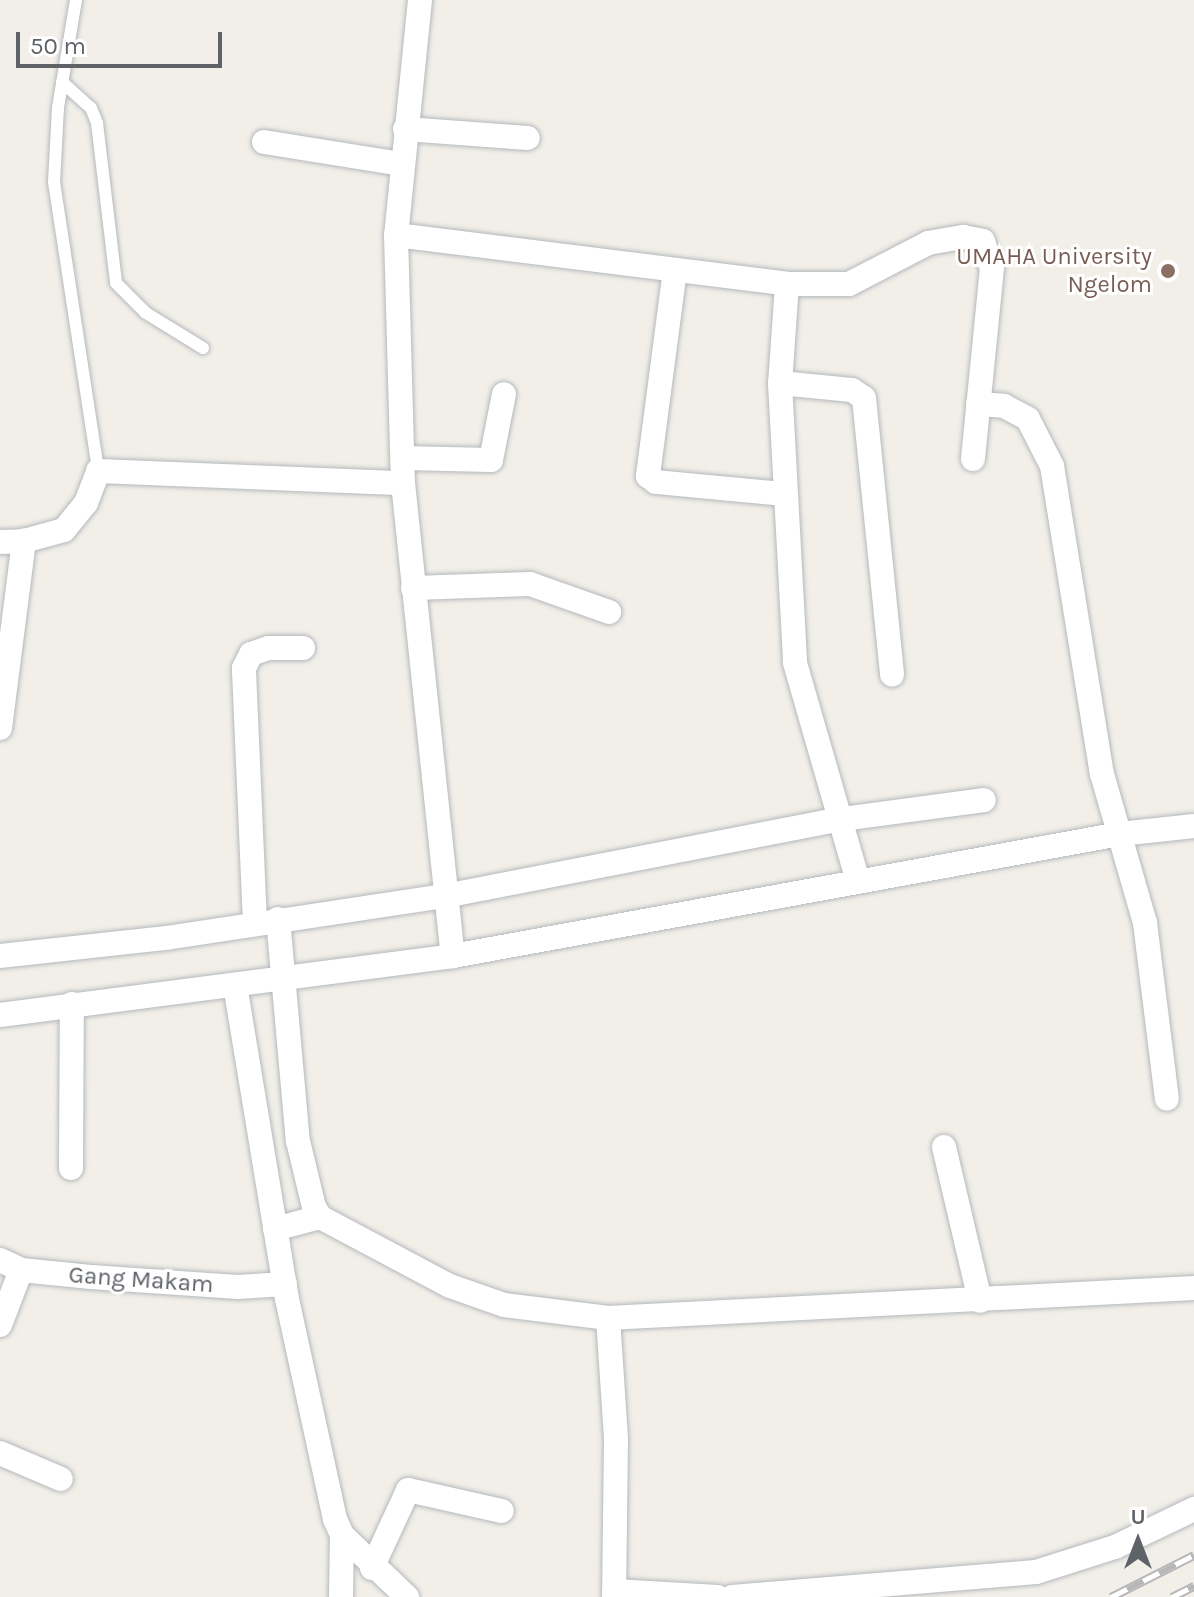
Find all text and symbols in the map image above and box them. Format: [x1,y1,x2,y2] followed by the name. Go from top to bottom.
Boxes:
[20,16,226,66] scale bar
[30,32,86,60] text: 50 m
[956,243,1152,299] place label: UMAHA University Ngelom
[1159,262,1177,280] marker: UMAHA University Ngelom
[68,1261,214,1299] street label: Gang Makam
[1098,1501,1178,1581] north arrow
[1130,1504,1146,1530] text: U

